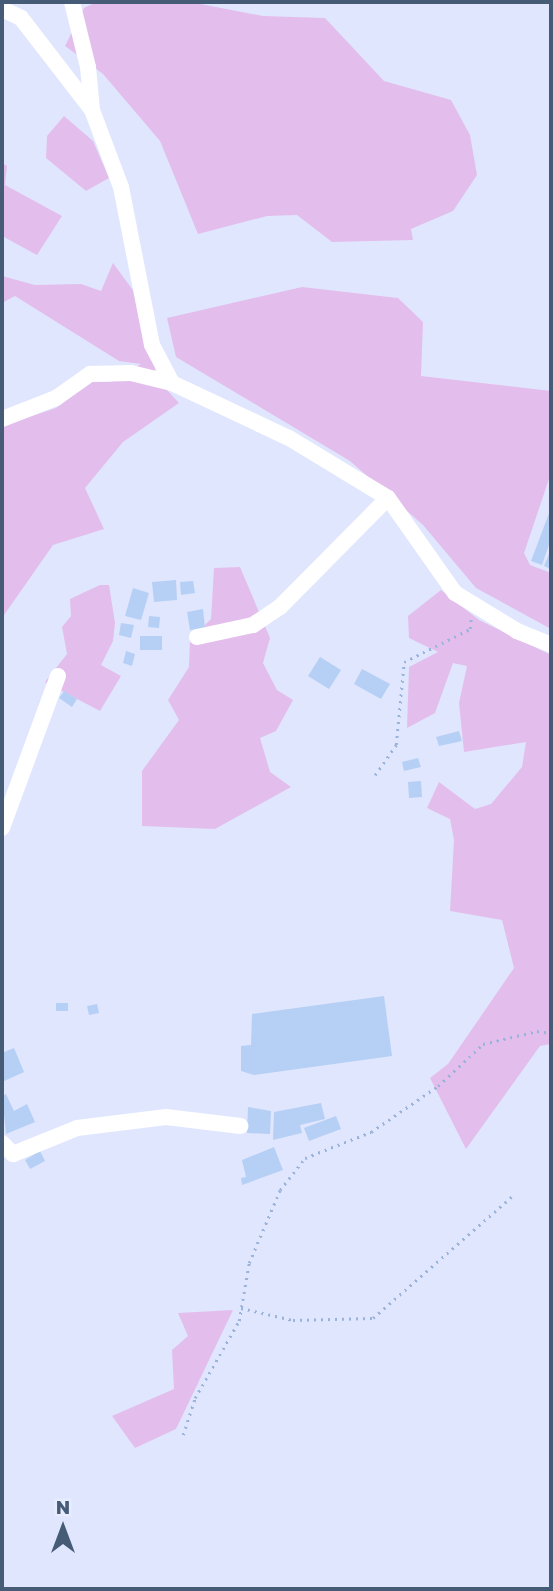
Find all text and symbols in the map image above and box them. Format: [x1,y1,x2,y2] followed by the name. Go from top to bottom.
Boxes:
[28,1493,98,1563] north arrow
[56,1495,70,1518] text: N

